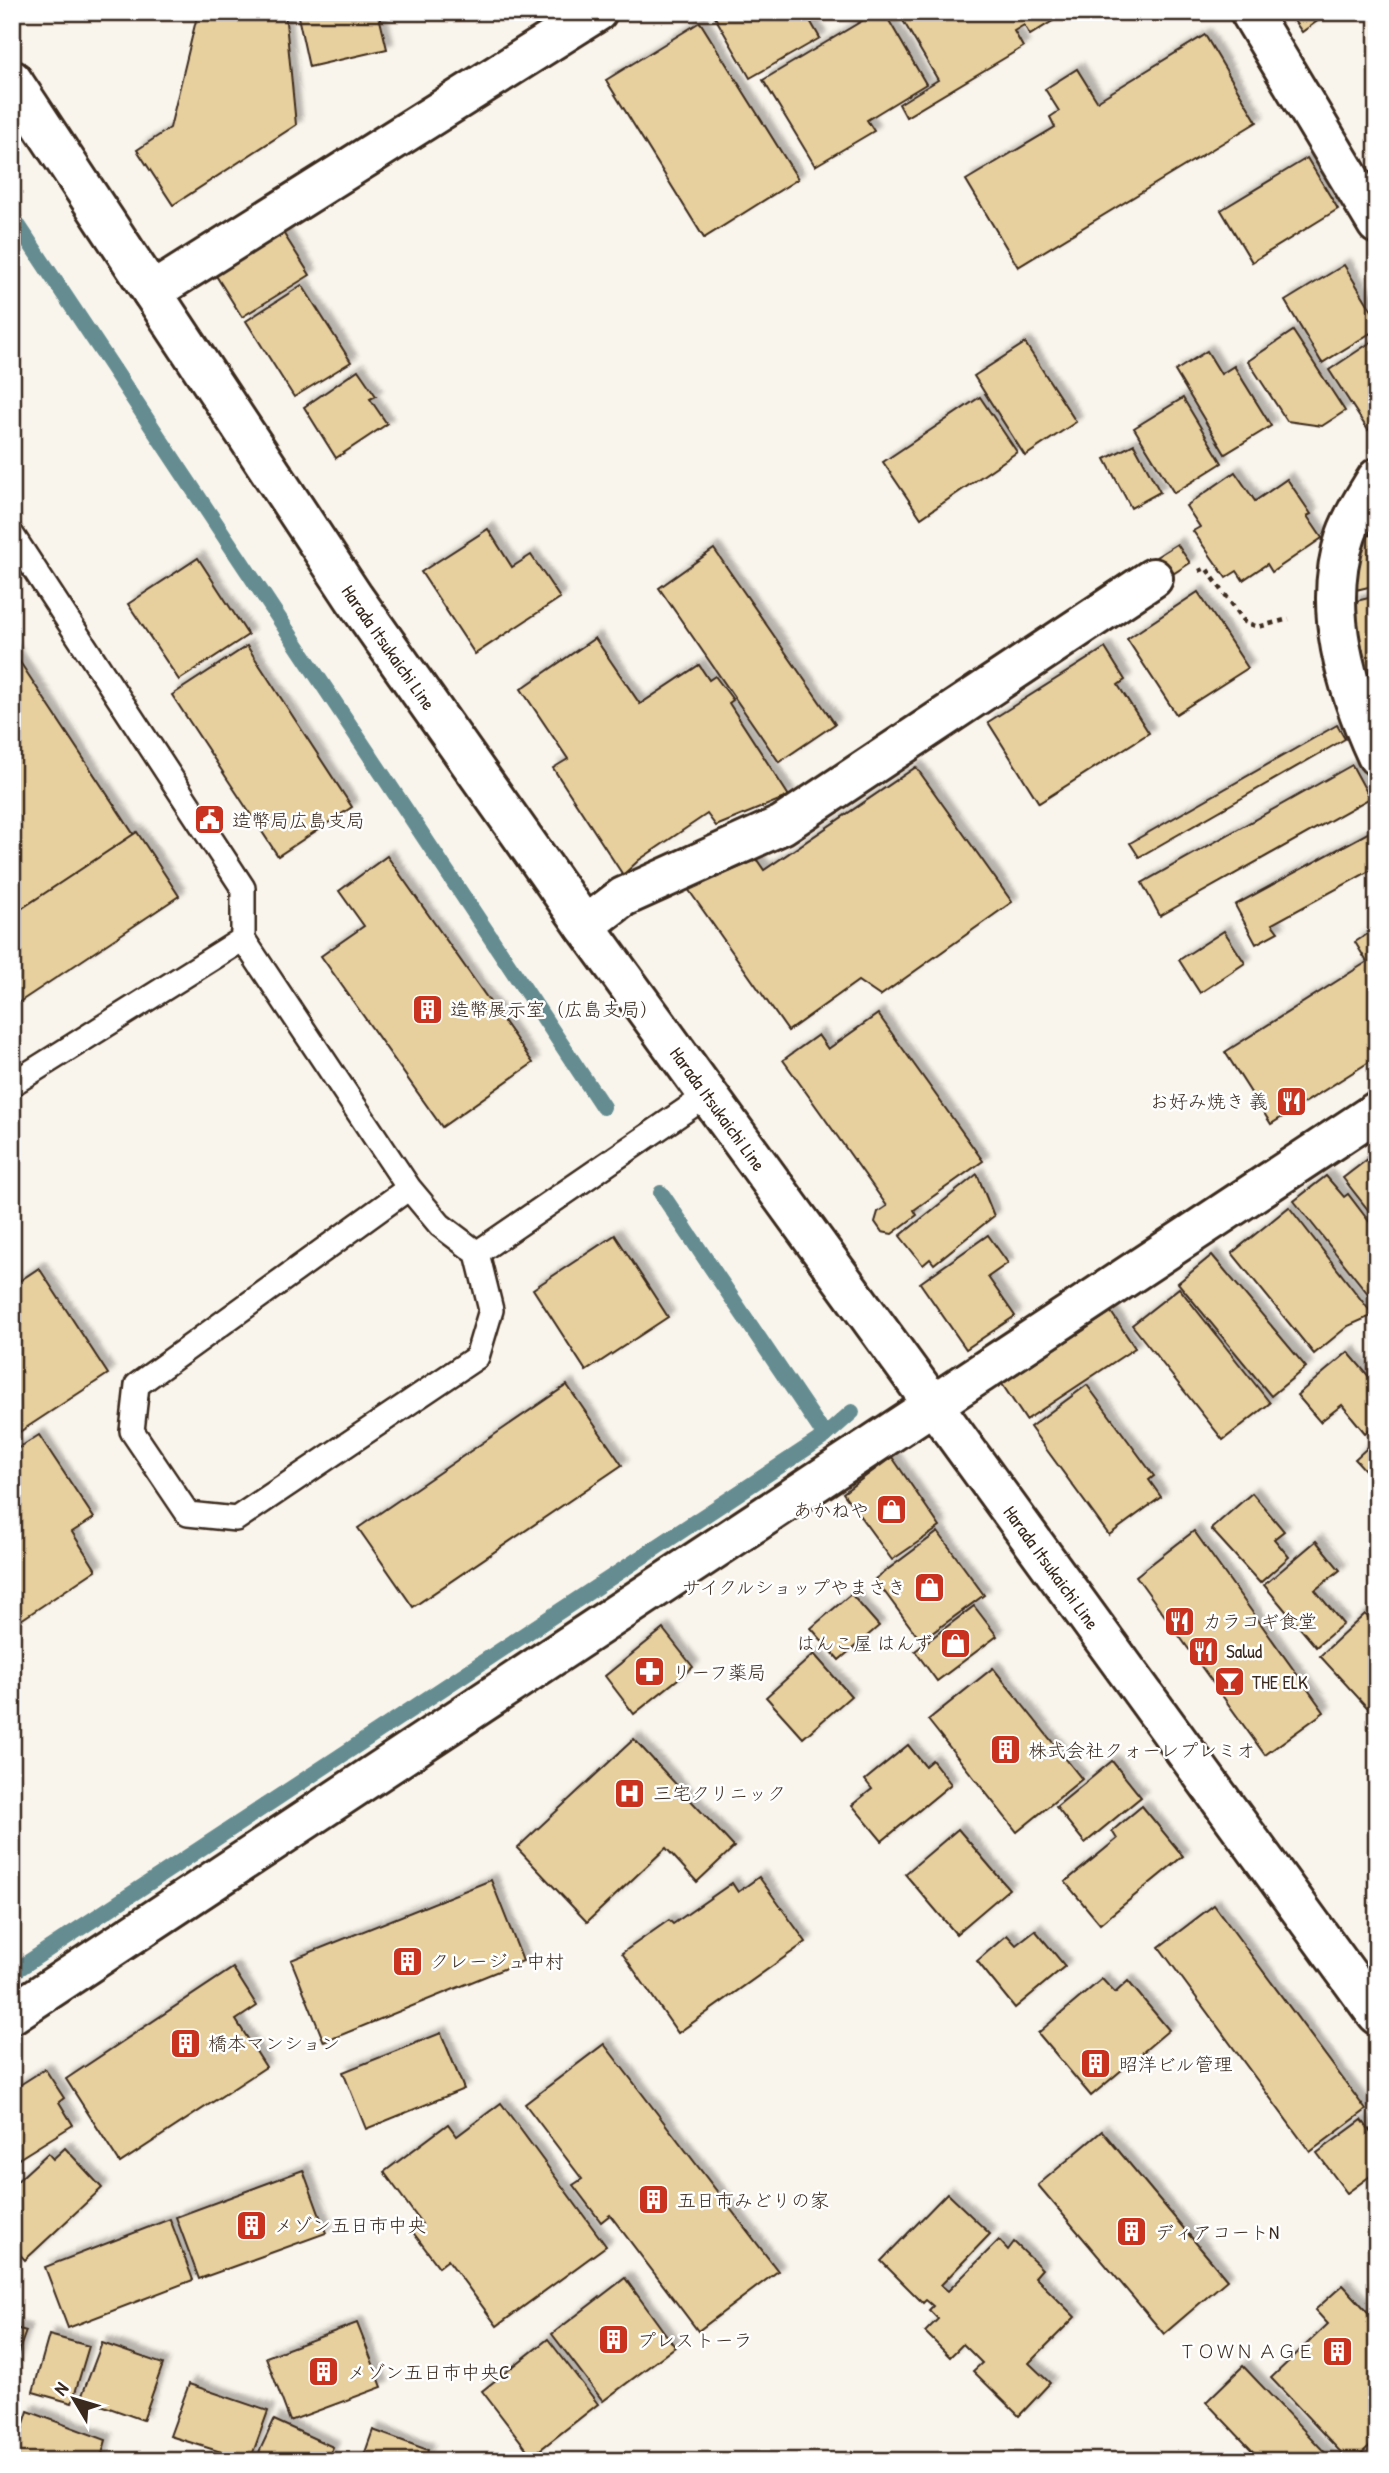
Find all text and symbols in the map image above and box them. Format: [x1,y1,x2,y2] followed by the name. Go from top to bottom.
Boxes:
[336,580,442,715] street label: Harada Itsukaichi Line
[192,803,226,837] public building icon: 造幣局広島支局
[232,807,365,833] place label: 造幣局広島支局
[410,992,444,1026] building icon: 造幣展示室（広島支局）
[450,996,659,1022] place label: 造幣展示室（広島支局）
[664,1042,772,1176] street label: Harada Itsukaichi Line
[1274,1084,1308,1118] restaurant icon: お好み焼き 義
[1150,1088,1268,1114] place label: お好み焼き 義
[875,1493,909,1527] shop icon: あかねや
[793,1497,869,1523] place label: あかねや
[998,1500,1106,1635] street label: Harada Itsukaichi Line
[912,1570,946,1604] shop icon: サイクルショップやまさき
[682,1574,906,1600] place label: サイクルショップやまさき
[1163,1604,1197,1638] restaurant icon: カラコギ食堂
[1203,1608,1317,1634] place label: カラコギ食堂
[939,1626,973,1660] shop icon: はんこ屋 はんず
[796,1630,933,1656] place label: はんこ屋 はんず
[1186,1634,1220,1668] restaurant icon: Salud
[1226,1638,1263,1664] place label: Salud
[632,1655,666,1689] pharmacy icon: リーフ薬局
[672,1659,766,1685] place label: リーフ薬局
[1212,1665,1246,1699] bar icon: THE ELK
[1252,1669,1308,1695] place label: THE ELK
[988,1733,1022,1767] building icon: 株式会社クォーレプレミオ
[1028,1737,1255,1763] place label: 株式会社クォーレプレミオ
[613,1776,647,1810] hospital icon: 三宅クリニック
[653,1780,786,1806] place label: 三宅クリニック
[390,1944,424,1978] building icon: クレージュ中村
[430,1948,564,1974] place label: クレージュ中村
[168,2026,202,2060] building icon: 橋本マンション
[208,2030,340,2056] place label: 橋本マンション
[1079,2047,1113,2081] building icon: 昭洋ビル管理
[1119,2051,1233,2077] place label: 昭洋ビル管理
[637,2183,671,2217] building icon: 五日市みどりの家
[677,2187,829,2213] place label: 五日市みどりの家
[234,2208,268,2242] building icon: メゾン五日市中央
[274,2212,426,2238] place label: メゾン五日市中央
[1115,2215,1149,2249] building icon: ディアコートN
[1155,2219,1279,2245] place label: ディアコートN
[597,2323,631,2357] building icon: プレストーラ
[637,2327,753,2353] place label: プレストーラ
[1321,2334,1355,2368] building icon: ＴＯＷＮ ＡＧＥ
[1178,2338,1315,2364] place label: ＴＯＷＮ ＡＧＥ
[307,2355,341,2389] building icon: メゾン五日市中央C
[347,2359,509,2385] place label: メゾン五日市中央C
[38,2364,108,2434] north arrow
[47,2377,74,2401] text: N

